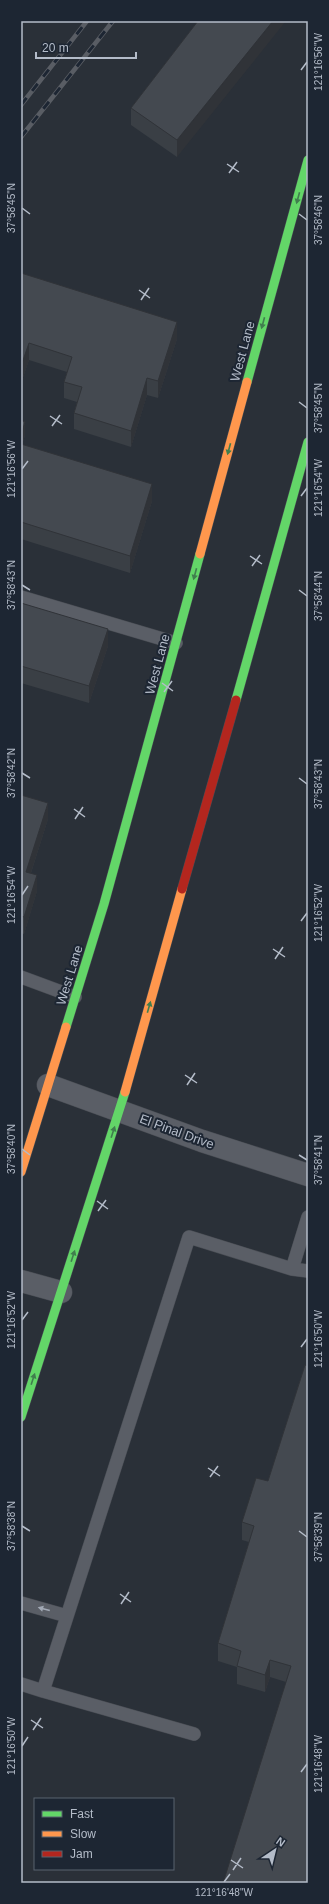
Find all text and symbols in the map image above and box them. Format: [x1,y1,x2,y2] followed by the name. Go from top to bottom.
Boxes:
[313,33,324,91] text: 121°16'56"W
[36,34,136,60] scale bar
[42,41,69,55] text: 20 m
[6,183,17,233] text: 37°58'45"N
[295,192,301,204] one-way arrow
[313,195,324,245] text: 37°58'46"N
[260,317,266,330] one-way arrow
[227,319,258,383] street label: West Lane
[313,383,324,433] text: 37°58'45"N
[6,440,17,498] text: 121°16'56"W
[226,443,232,455] one-way arrow
[313,459,324,517] text: 121°16'54"W
[6,560,17,610] text: 37°58'43"N
[192,568,198,580] one-way arrow
[313,571,324,621] text: 37°58'44"N
[142,632,173,696] street label: West Lane
[6,748,17,798] text: 37°58'42"N
[313,759,324,809] text: 37°58'43"N
[6,866,17,924] text: 121°16'54"W
[313,884,324,942] text: 121°16'52"W
[53,943,86,1007] street label: West Lane
[146,1001,152,1013] one-way arrow
[138,1111,216,1152] street label: El Pinal Drive
[6,1124,17,1174] text: 37°58'40"N
[110,1126,116,1138] one-way arrow
[313,1135,324,1185] text: 37°58'41"N
[70,1249,76,1261] one-way arrow
[6,1291,17,1349] text: 121°16'52"W
[313,1310,324,1368] text: 121°16'50"W
[30,1373,36,1385] one-way arrow
[6,1501,17,1551] text: 37°58'38"N
[313,1512,324,1562] text: 37°58'39"N
[38,1606,50,1612] one-way arrow
[6,1717,17,1775] text: 121°16'50"W
[313,1735,324,1793] text: 121°16'48"W
[34,1798,174,1870] legend
[70,1807,94,1821] text: Fast
[70,1827,96,1841] text: Slow
[255,1830,295,1870] north arrow
[274,1835,287,1849] text: N
[70,1847,93,1861] text: Jam
[195,1887,253,1898] text: 121°16'48"W

